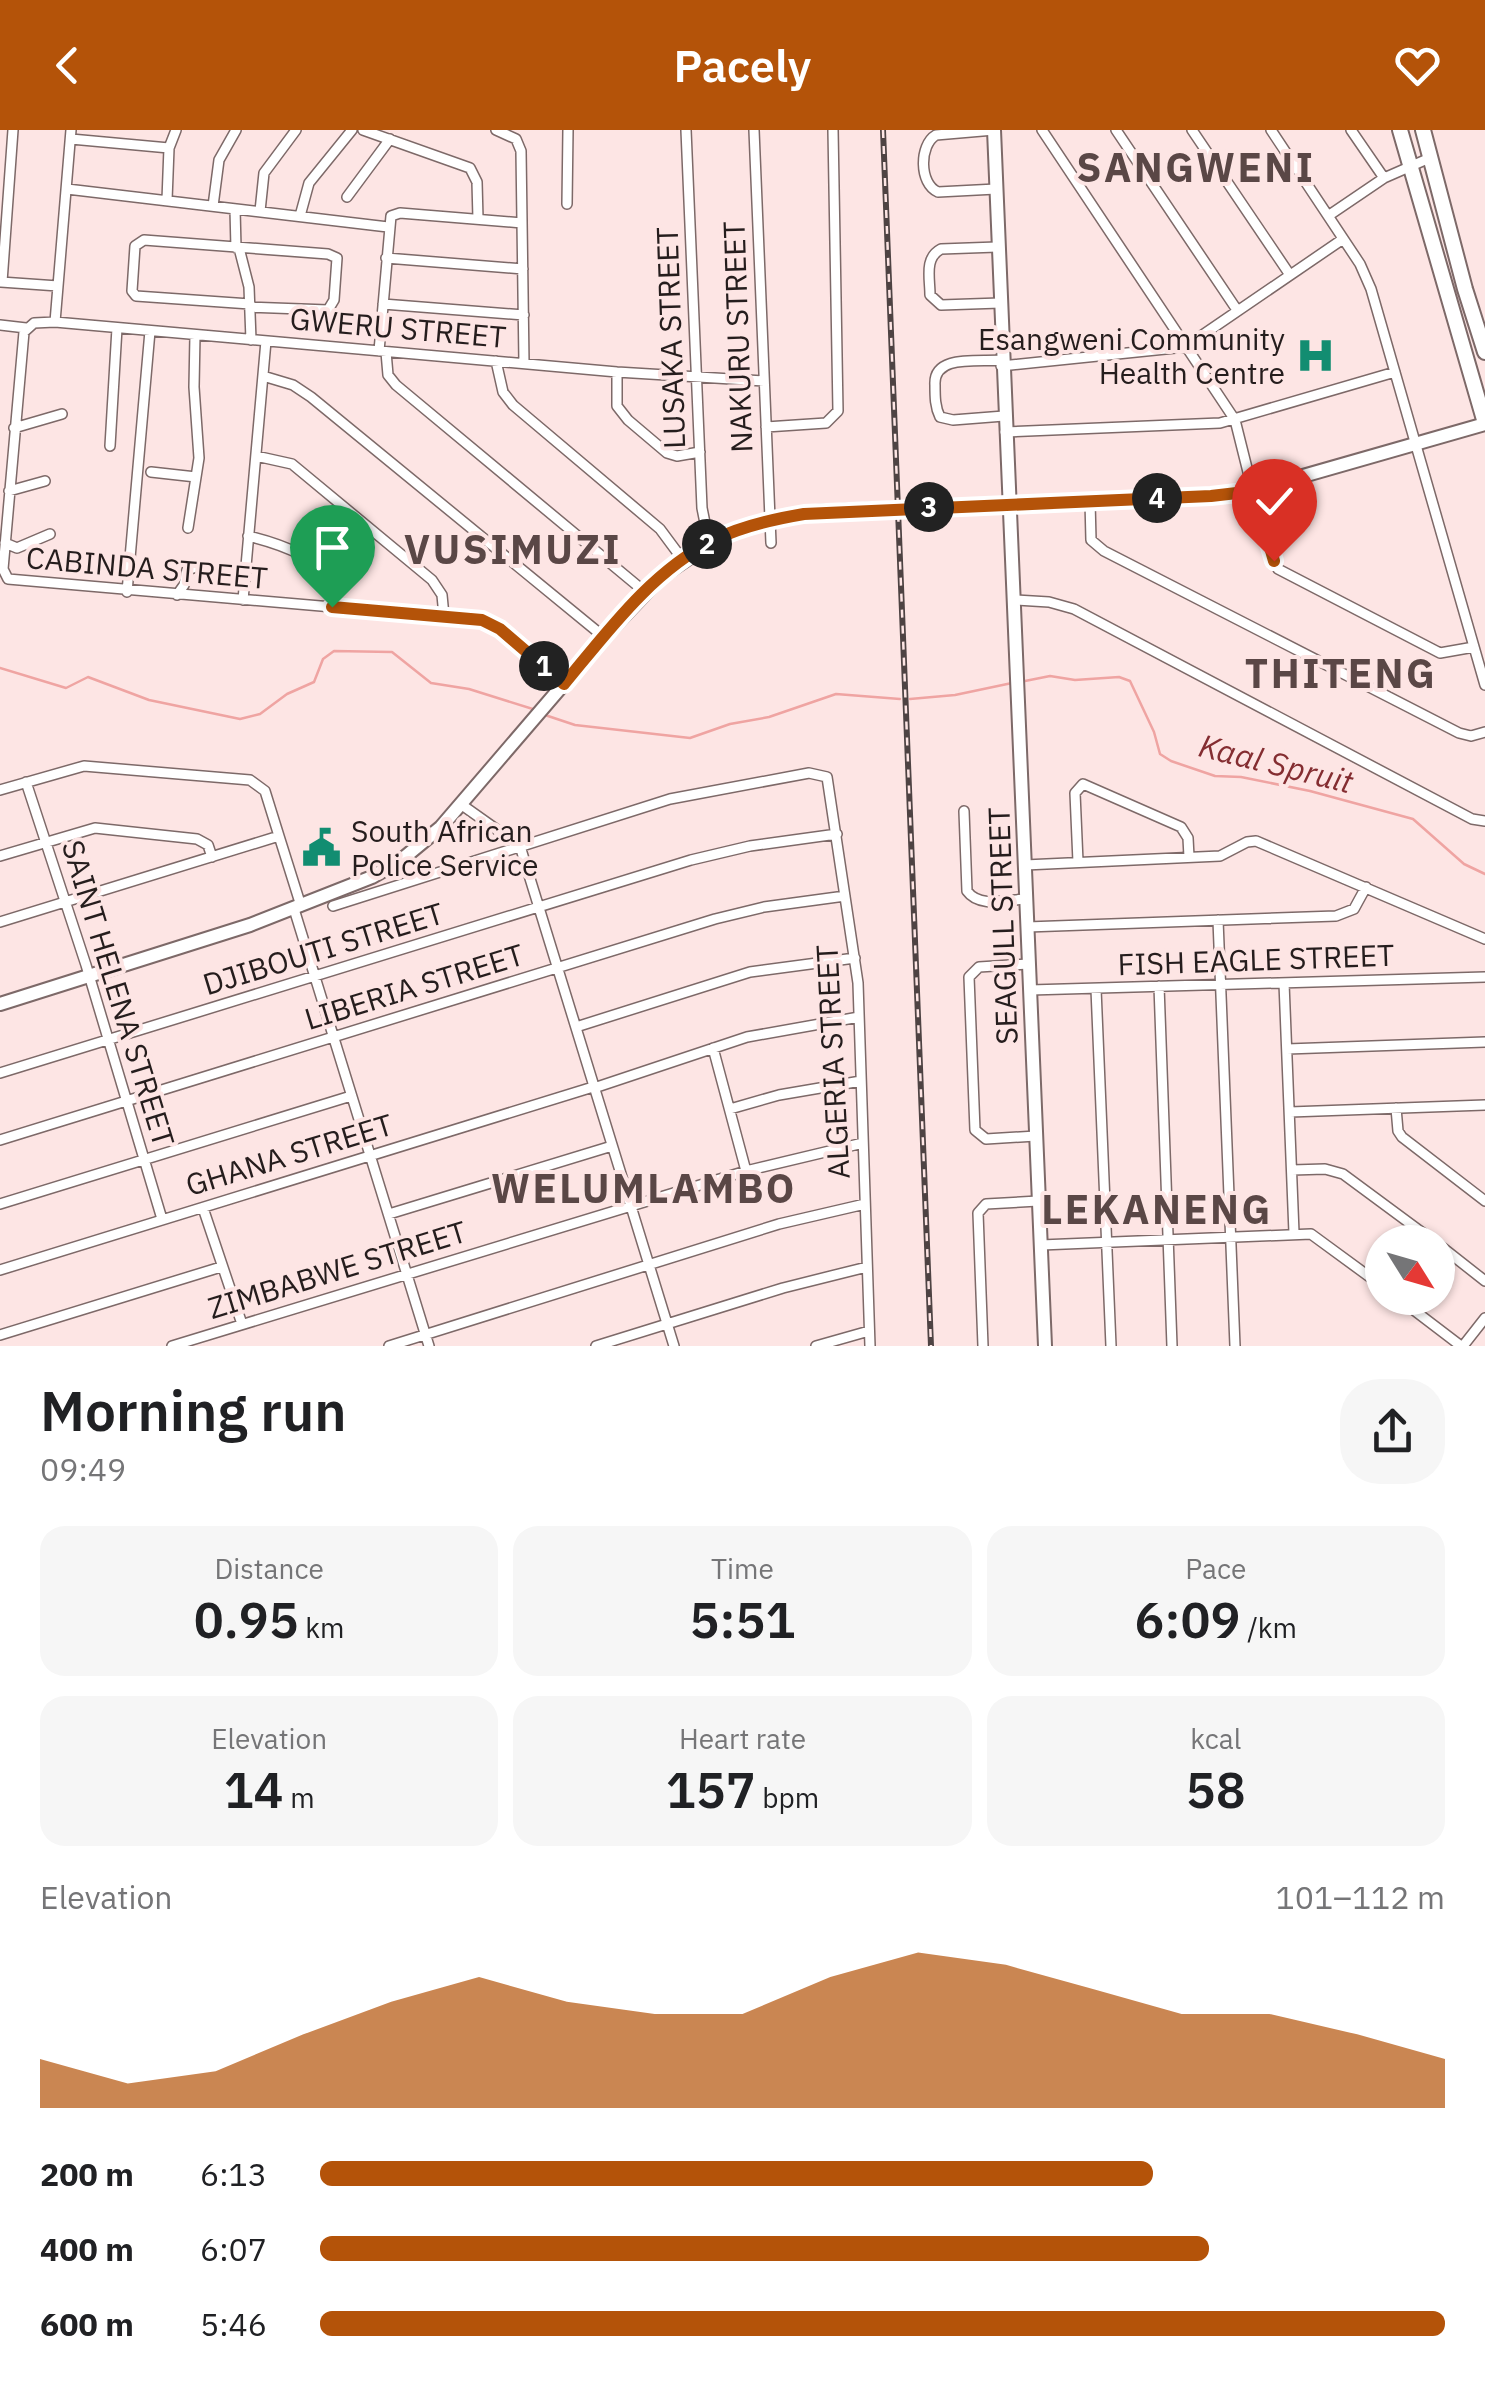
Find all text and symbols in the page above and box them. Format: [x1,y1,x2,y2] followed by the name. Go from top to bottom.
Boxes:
[674,36,811,94] text: Pacely
[40,38,95,93] icon: back
[1390,38,1445,93] icon: heart
[1077,141,1316,193] district label: SANGWENI
[713,221,761,453] street label: NAKURU STREET
[647,226,693,450] street label: LUSAKA STREET
[288,298,508,356] street label: GWERU STREET
[978,319,1285,392] place label: Esangweni Community Health Centre
[1294,334,1336,376] hospital icon: Esangweni Community Health Centre
[1232,459,1317,562] pin
[1132,473,1182,523] pin: 4
[1247,474,1302,529] icon: check
[1149,479,1165,516] text: 4
[904,482,954,532] pin: 3
[921,488,937,525] text: 3
[290,505,375,608] pin
[682,519,732,569] pin: 2
[305,520,360,575] icon: arrive
[404,523,622,575] district label: VUSIMUZI
[699,525,715,562] text: 2
[25,537,269,597] street label: CABINDA STREET
[519,641,569,691] pin: 1
[536,647,552,684] text: 1
[1245,647,1437,699] district label: THITENG
[1195,724,1358,803] water label: Kaal Spruit
[978,807,1026,1045] street label: SEAGULL STREET
[351,811,538,884] place label: South African Police Service
[300,826,342,868] public building icon: South African Police Service
[54,835,184,1151] street label: SAINT HELENA STREET
[198,893,448,1003] street label: DJIBOUTI STREET
[300,934,528,1038] street label: LIBERIA STREET
[1117,935,1395,983] street label: FISH EAGLE STREET
[806,944,858,1180] street label: ALGERIA STREET
[181,1104,397,1204] street label: GHANA STREET
[491,1162,797,1214] district label: WELUMLAMBO
[1041,1183,1273,1235] district label: LEKANENG
[203,1211,471,1327] street label: ZIMBABWE STREET
[1365,1225,1455,1315] north arrow
[1365,1225,1455,1315] map controls
[40,1375,347,1446] text: Morning run
[1340,1379,1445,1484] button: share
[40,1448,126,1490] text: 09:49
[215,1550,324,1587] text: Distance
[711,1550,774,1587] text: Time
[1185,1550,1246,1587] text: Pace
[194,1587,299,1652] text: 0.95
[690,1587,795,1652] text: 5:51
[1135,1587,1241,1652] text: 6:09
[299,1609,345,1646] text: km
[1241,1609,1297,1646] text: /km
[211,1720,327,1757] text: Elevation
[679,1720,806,1757] text: Heart rate
[1190,1720,1241,1757] text: kcal
[224,1757,284,1822] text: 14
[666,1757,756,1822] text: 157
[1186,1757,1246,1822] text: 58
[284,1779,315,1816] text: m
[756,1779,819,1816] text: bpm
[40,1876,173,1918] text: Elevation
[1275,1876,1445,1918] text: 101–112 m
[40,2153,134,2195] text: 200 m
[200,2153,267,2195] text: 6:13
[40,2228,134,2270] text: 400 m
[200,2228,267,2270] text: 6:07
[40,2303,134,2345] text: 600 m
[200,2303,267,2345] text: 5:46

